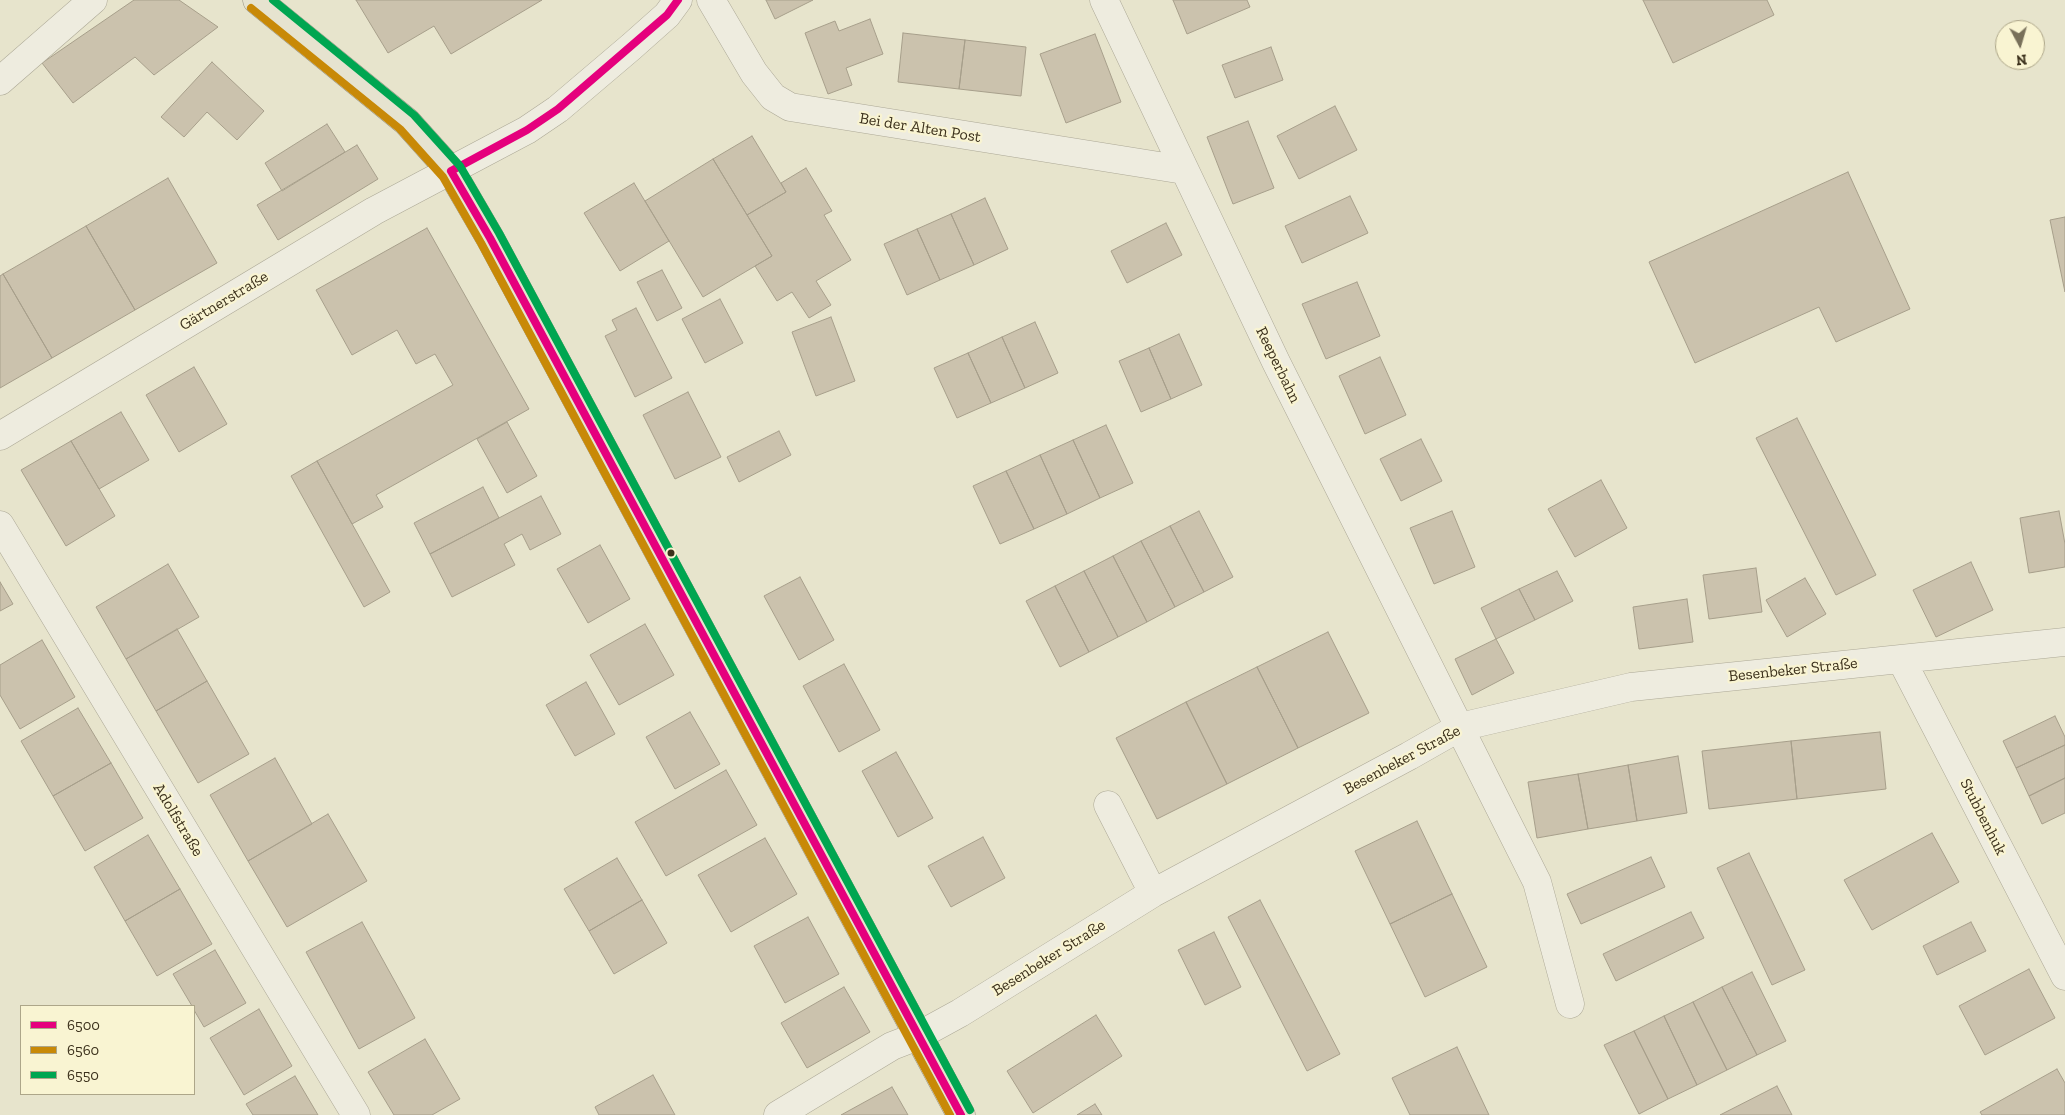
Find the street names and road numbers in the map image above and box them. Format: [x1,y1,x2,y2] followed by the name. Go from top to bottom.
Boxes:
[858,109,982,147] street label: Bei der Alten Post
[176,267,272,335] street label: Gärtnerstraße
[1251,324,1305,406] street label: Reeperbahn
[1727,654,1859,686] street label: Besenbeker Straße
[1340,721,1464,799] street label: Besenbeker Straße
[1955,775,2011,859] street label: Stubbenhuk
[149,780,207,860] street label: Adolfstraße
[989,915,1109,1001] street label: Besenbeker Straße

